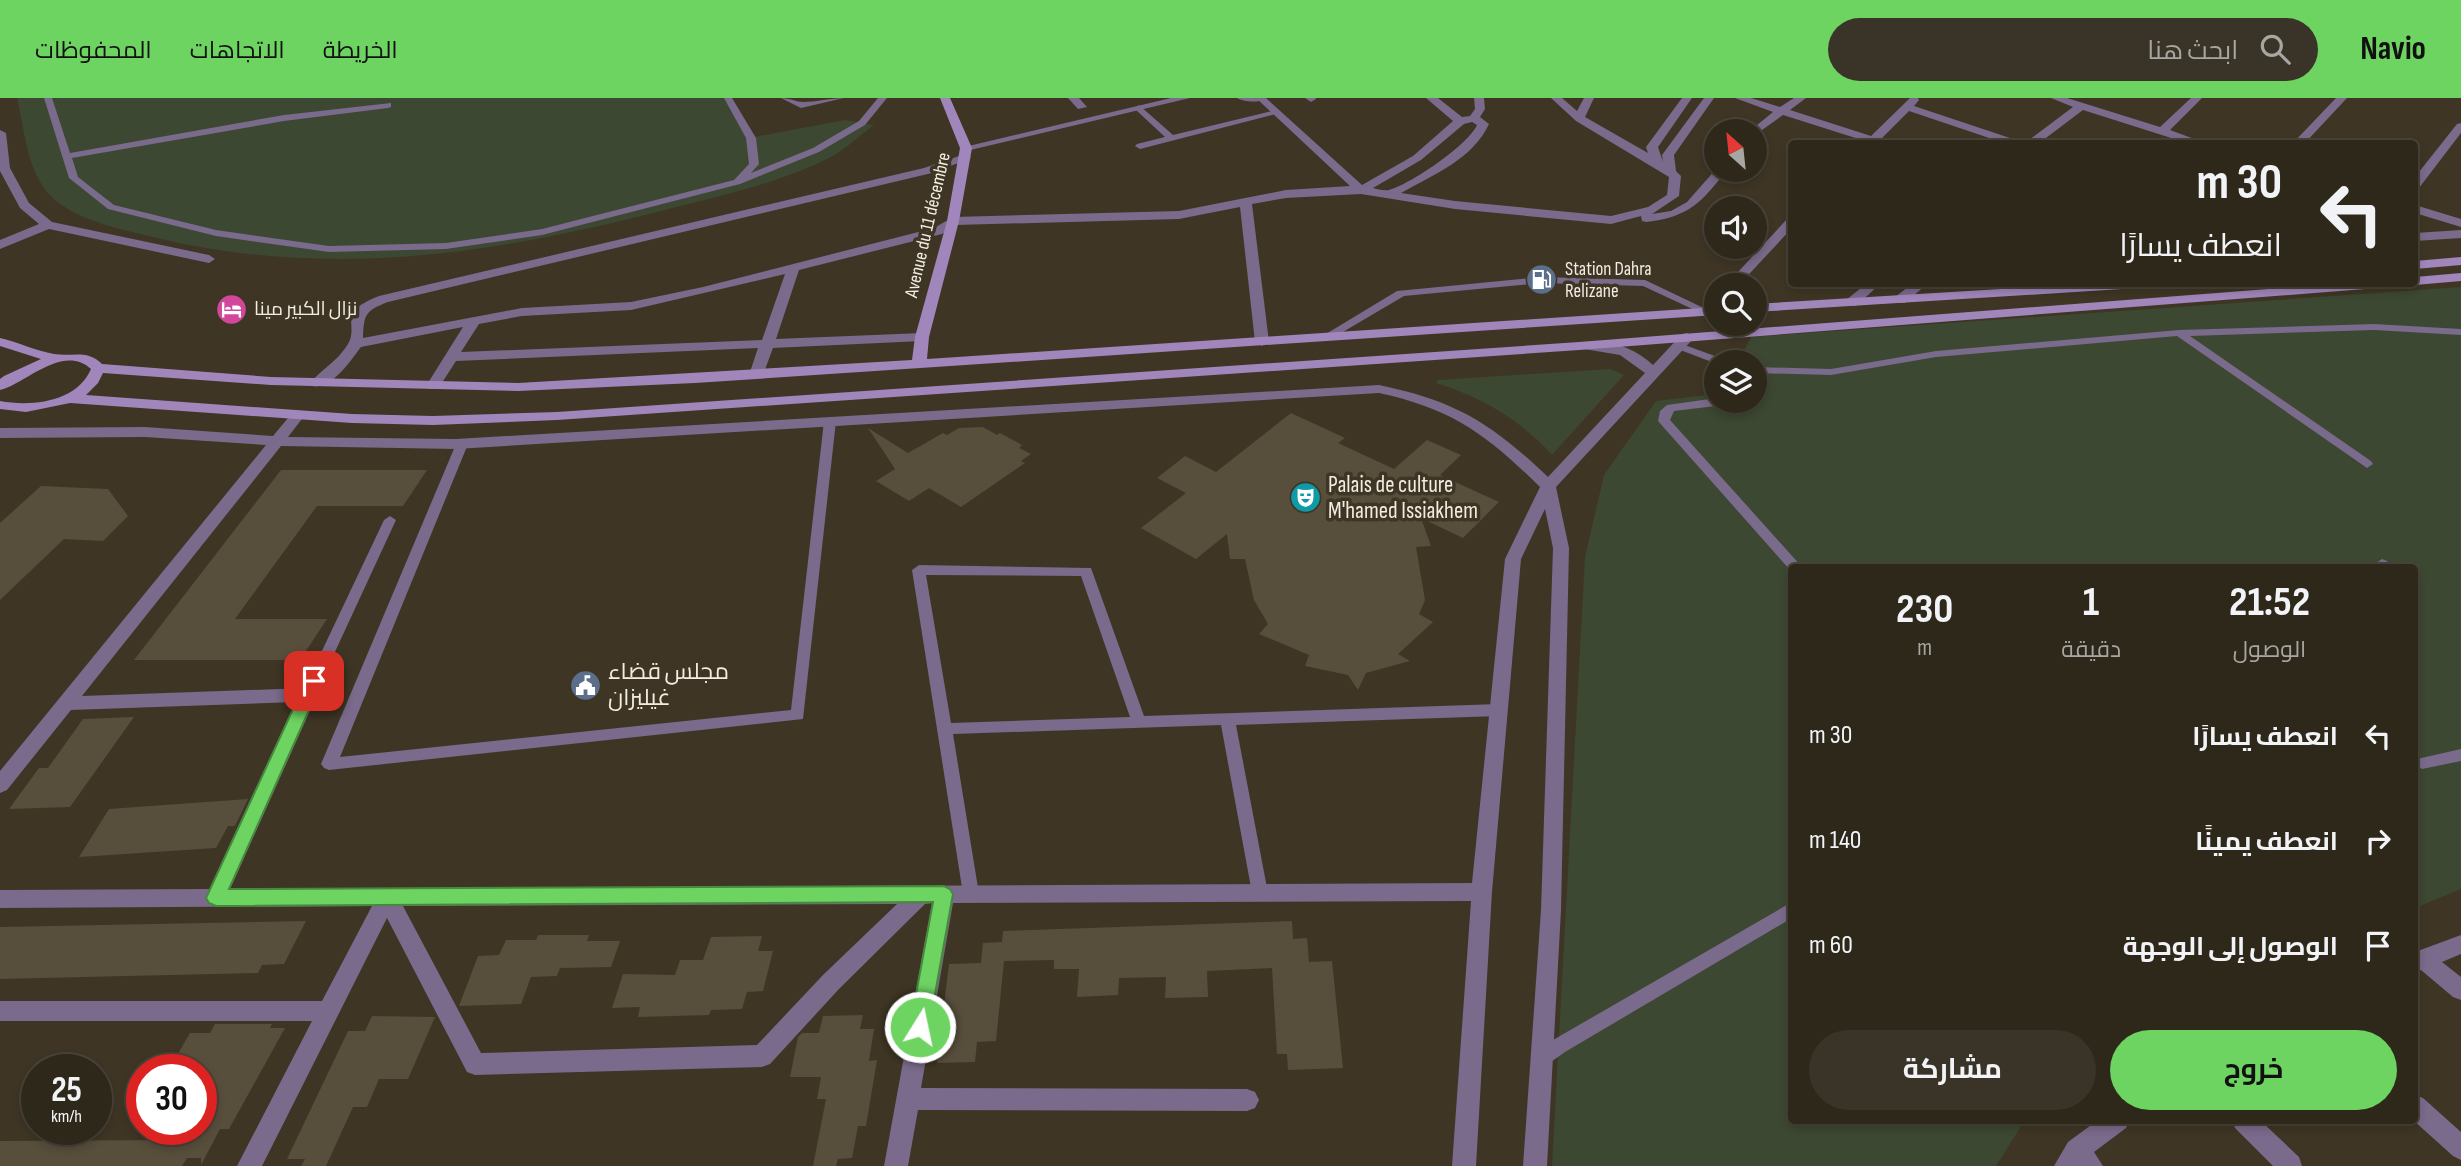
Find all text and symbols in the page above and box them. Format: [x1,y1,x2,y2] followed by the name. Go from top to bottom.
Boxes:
[1828,18,2318,81] search box
[2360,29,2426,69] text: Navio
[2256,30,2294,68] icon: search
[35,36,152,65] text: المحفوظات
[190,36,285,65] text: الاتجاهات
[323,36,398,65] text: الخريطة
[2147,36,2238,67] text: ابحث هنا
[1704,119,1768,182] north arrow
[1704,119,1767,413] map controls
[900,150,956,301] street label: Avenue du 11 décembre
[2197,154,2282,213] text: 30 m
[2306,168,2397,259] icon: left
[1704,196,1767,259] button: sound
[2119,227,2282,266] text: انعطف يسارًا
[1565,258,1652,303] place label: Station Dahra Relizane
[1525,263,1559,297] fuel station icon: Station Dahra Relizane
[1704,273,1767,336] button: search
[214,292,248,326] hotel icon: نزال الكبير مينا
[254,298,357,321] place label: نزال الكبير مينا
[1704,350,1767,413] button: layers
[1328,471,1478,525] place label: Palais de culture M'hamed Issiakhem
[1288,481,1322,515] theatre icon: Palais de culture M'hamed Issiakhem
[2083,577,2099,628] text: 1
[2229,577,2310,628] text: 21:52
[1896,584,1953,635] text: 230
[1917,634,1932,662] text: m
[2061,636,2121,664] text: دقيقة
[2233,636,2306,664] text: الوصول
[284,651,344,711] pin
[608,658,729,712] place label: مجلس قضاء غيليزان
[295,662,333,700] icon: arrive
[568,668,602,702] public building icon: مجلس قضاء غيليزان
[2359,717,2397,755] icon: left
[1809,720,1852,751] text: 30 m
[2192,722,2338,753] text: انعطف يسارًا
[2359,822,2397,860] icon: right
[1809,825,1861,856] text: 140 m
[2195,827,2338,858] text: انعطف يمينًا
[2359,927,2397,965] icon: arrive
[1809,930,1853,961] text: 60 m
[2123,932,2338,963] text: الوصول إلى الوجهة
[883,990,957,1064] position arrow
[1809,1030,2096,1110] button: مشاركة
[2110,1030,2397,1110] button: خروج
[126,1054,217,1145] speed limit sign: 30
[51,1069,82,1112] text: 25
[51,1106,82,1127] text: km/h

